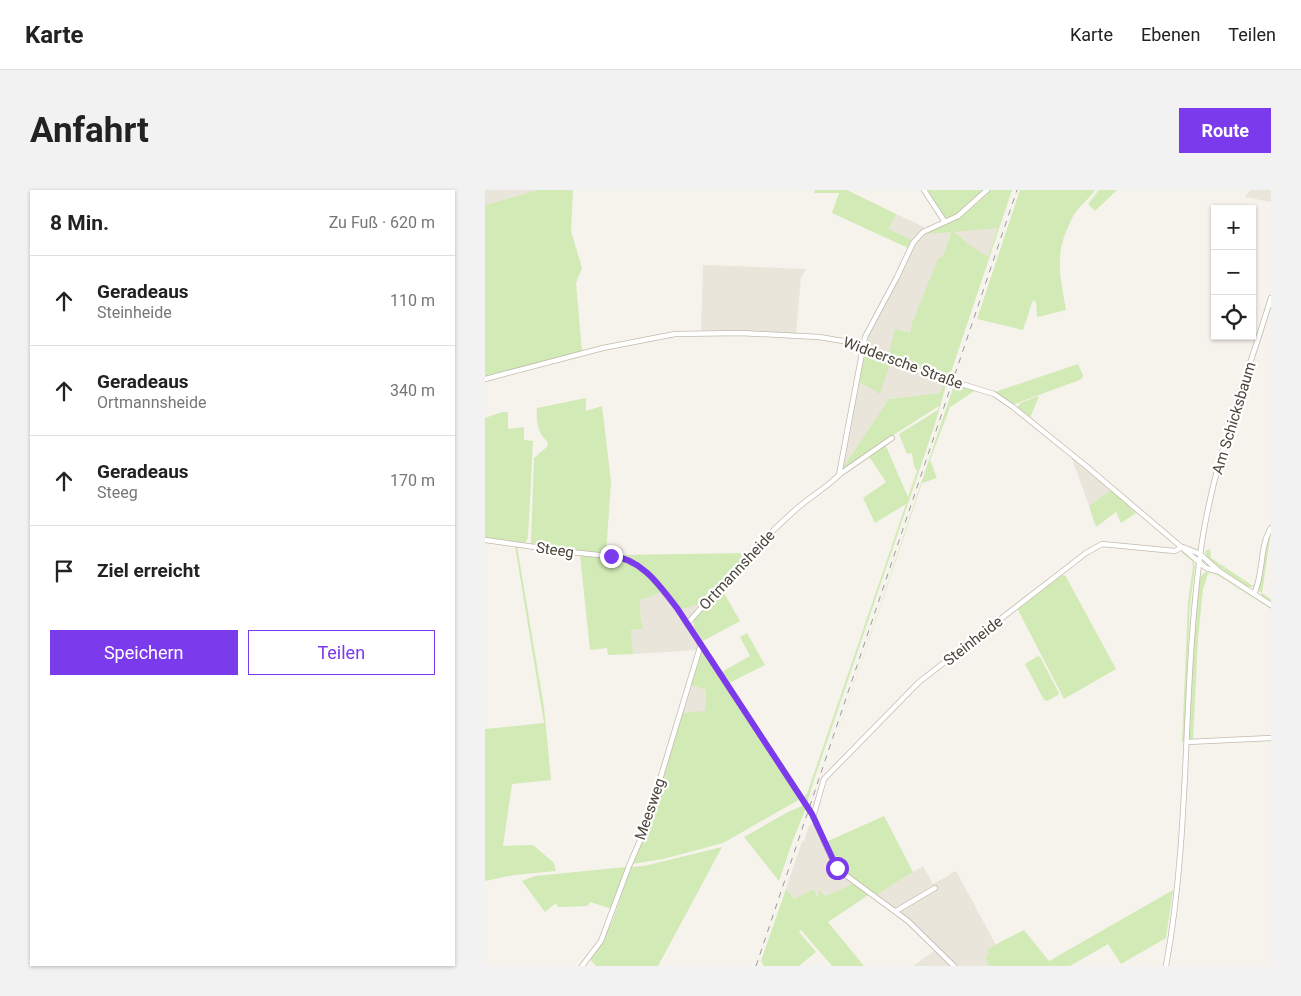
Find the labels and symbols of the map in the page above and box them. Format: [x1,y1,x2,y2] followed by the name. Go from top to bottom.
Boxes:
[841,333,965,393] street label: Widdersche Straße
[1208,360,1260,476] street label: Am Schicksbaum
[695,526,779,614] street label: Ortmannsheide
[535,538,575,562] street label: Steeg
[600,545,623,568] route end
[940,612,1006,670] street label: Steinheide
[631,776,669,842] street label: Meesweg
[826,857,849,880] route start

